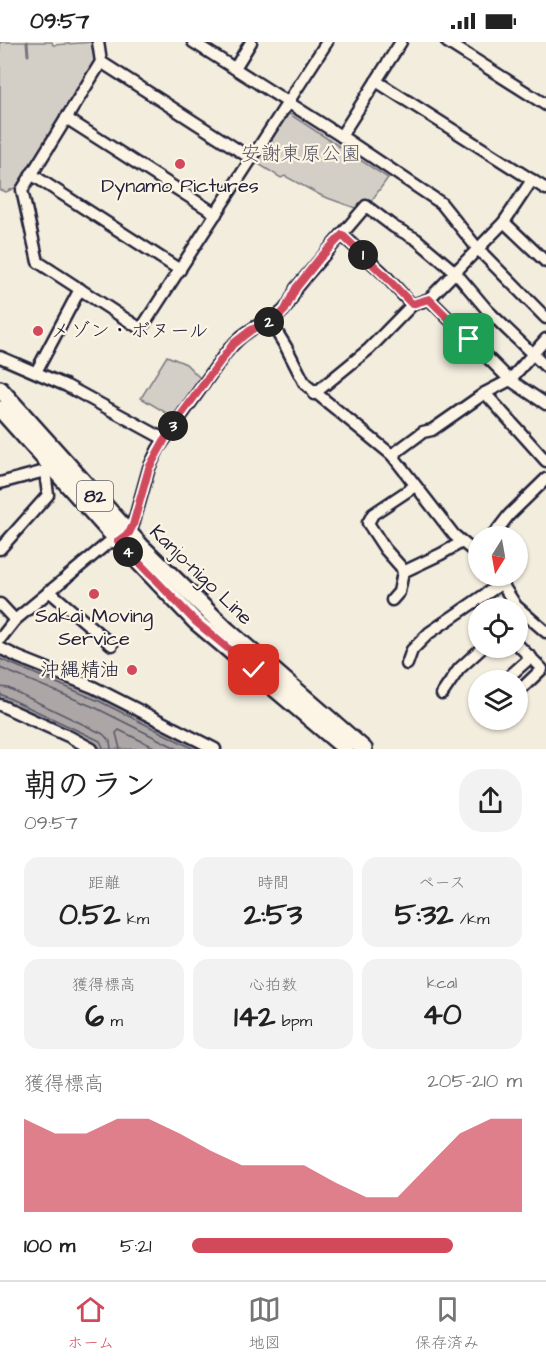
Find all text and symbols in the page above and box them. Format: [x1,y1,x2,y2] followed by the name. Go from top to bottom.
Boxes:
[30,6,89,37] text: 09:57
[241,140,361,168] park label: 安謝東原公園
[173,157,187,171] marker: Dynamo Pictures
[101,172,259,201] place label: Dynamo Pictures
[348,240,378,270] pin: 1
[362,244,364,266] text: 1
[254,307,284,337] pin: 2
[264,311,274,333] text: 2
[443,313,494,364] pin
[50,317,209,345] place label: メゾン・ボヌール
[452,322,485,355] icon: arrive
[31,324,45,338] marker: メゾン・ボヌール
[158,411,188,441] pin: 3
[169,415,177,437] text: 3
[77,481,113,511] road number: 82
[143,519,259,632] street label: Kanjo-nigo Line
[468,526,528,586] north arrow
[468,526,528,730] map controls
[113,537,143,567] pin: 4
[123,541,133,563] text: 4
[87,587,101,601] marker: Sakai Moving Service
[468,598,528,658] button: locate
[35,602,153,653] place label: Sakai Moving Service
[228,644,279,695] pin
[237,653,270,686] icon: check
[40,656,120,684] place label: 沖縄精油
[125,663,139,677] marker: 沖縄精油
[468,670,528,730] button: layers
[24,763,156,809] text: 朝のラン
[459,769,522,832] button: share
[24,809,78,837] text: 09:57
[88,872,120,894] text: 距離
[257,872,289,894] text: 時間
[418,872,466,894] text: ペース
[59,894,120,936] text: 0.52
[244,894,302,936] text: 2:53
[395,894,453,936] text: 5:32
[120,908,149,930] text: km
[453,908,489,930] text: /km
[427,972,457,994] text: kcal
[72,974,136,996] text: 獲得標高
[249,974,297,996] text: 心拍数
[422,994,462,1036] text: 40
[85,996,104,1038] text: 6
[234,996,275,1038] text: 142
[104,1010,123,1032] text: m
[275,1010,312,1032] text: bpm
[427,1067,522,1095] text: 205–210 m
[24,1070,104,1098] text: 獲得標高
[24,1232,75,1260] text: 100 m
[120,1232,152,1260] text: 5:21
[67,1293,114,1354] tab: ホーム
[248,1293,281,1354] tab: 地図
[415,1293,479,1354] tab: 保存済み

